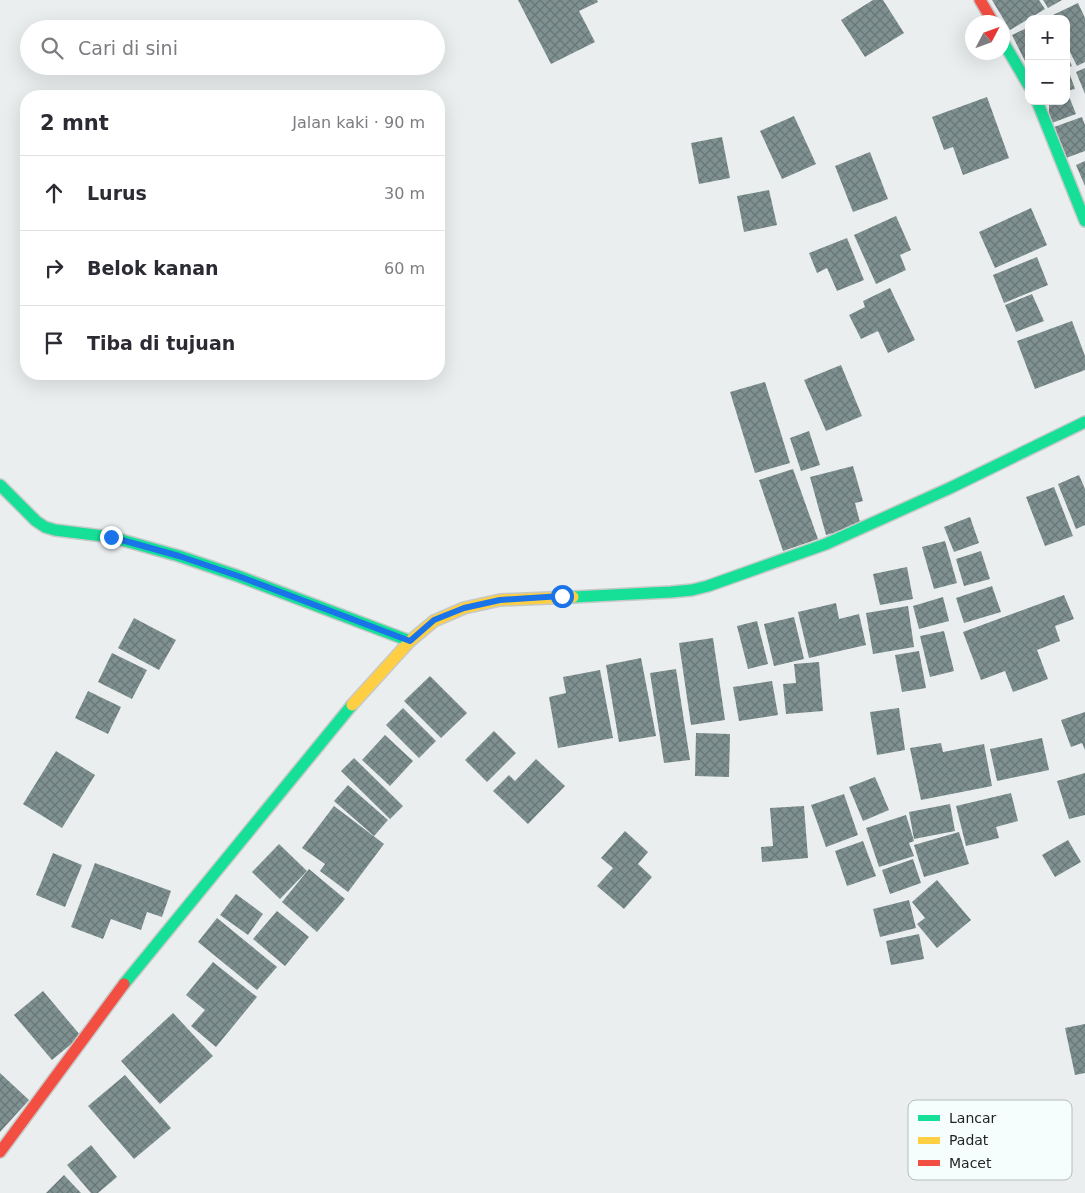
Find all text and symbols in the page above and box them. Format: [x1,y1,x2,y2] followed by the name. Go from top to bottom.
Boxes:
[965,15,1010,60] north arrow
[1025,15,1070,105] map controls
[1025,15,1070,60] button: +
[20,20,445,75] search box
[38,34,66,62] icon: search
[78,37,178,59] text: Cari di sini
[1025,60,1070,105] button: −
[40,111,109,135] text: 2 mnt
[292,113,425,132] text: Jalan kaki · 90 m
[40,179,68,207] icon: ahead
[87,182,147,204] text: Lurus
[384,184,425,203] text: 30 m
[40,254,68,282] icon: right
[87,257,219,279] text: Belok kanan
[384,259,425,278] text: 60 m
[40,329,68,357] icon: arrive
[87,332,235,354] text: Tiba di tujuan
[100,526,123,549] route end
[551,585,574,608] route start
[908,1100,1072,1180] legend
[949,1110,997,1126] text: Lancar
[949,1132,989,1148] text: Padat
[949,1155,992,1171] text: Macet

